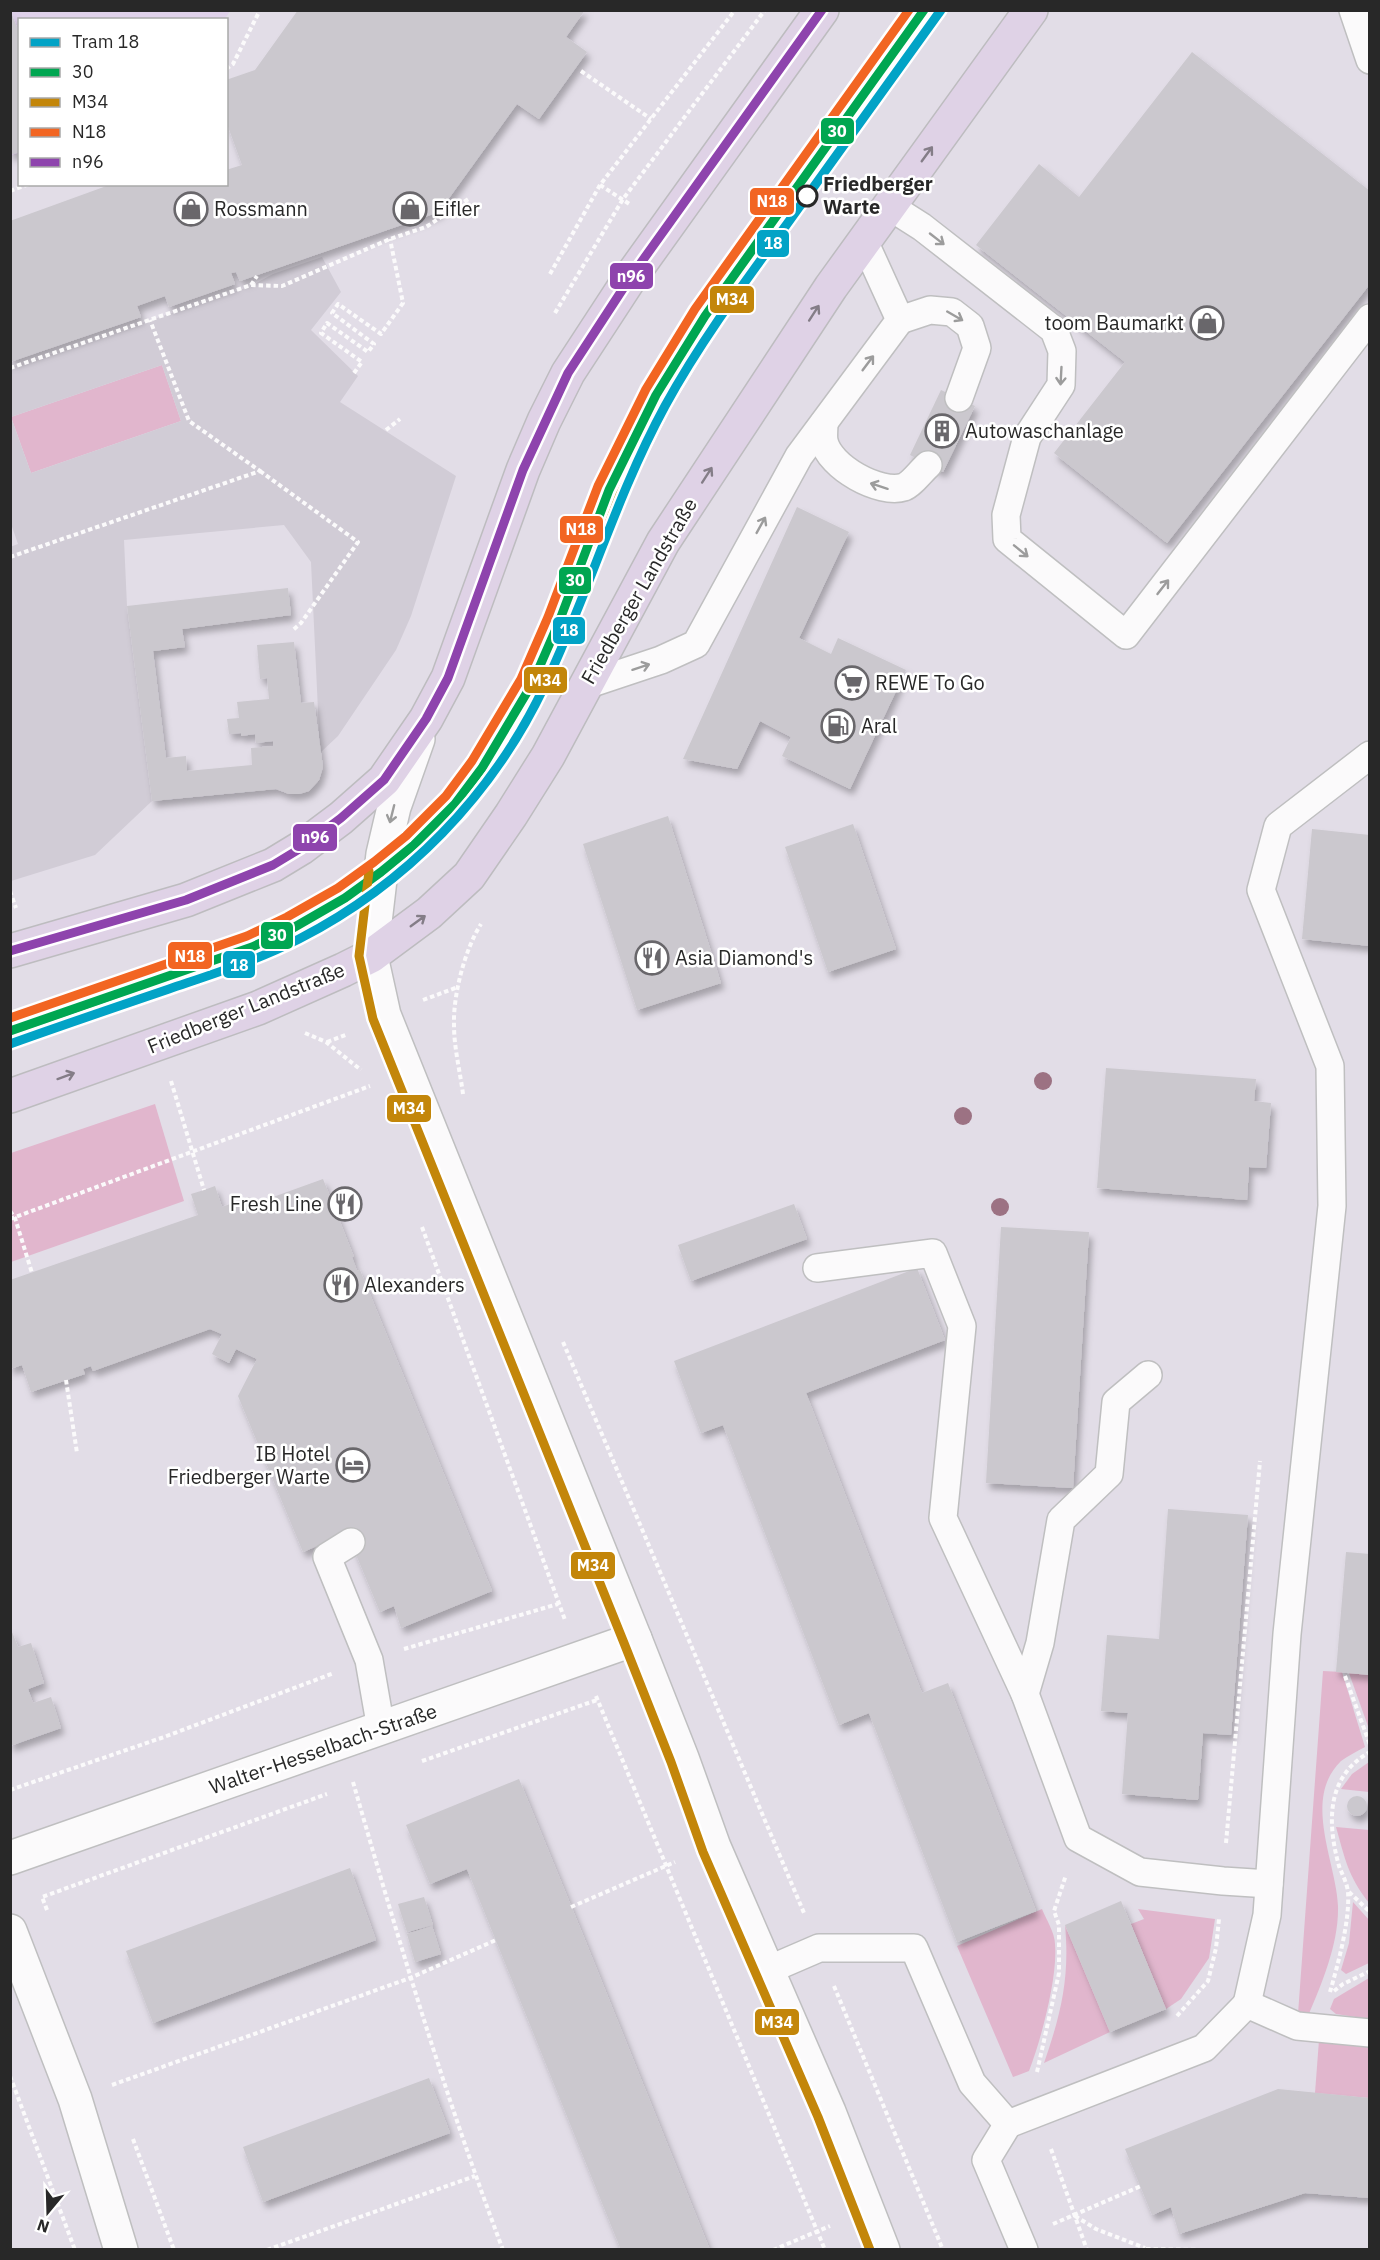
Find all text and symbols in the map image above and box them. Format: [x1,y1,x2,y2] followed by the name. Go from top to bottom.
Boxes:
[18,18,228,186] legend
[72,30,139,53] text: Tram 18
[72,60,94,83] text: 30
[72,90,108,113] text: M34
[820,117,855,145] line badge: 30
[72,120,106,143] text: N18
[827,121,847,141] text: 30
[921,146,933,162] one-way arrow
[72,150,104,173] text: n96
[823,170,933,220] place label: Friedberger Warte
[796,185,818,207] marker: Friedberger Warte
[749,187,795,216] line badge: N18
[173,191,209,227] shop icon: Rossmann
[392,191,428,227] shop icon: Eifler
[757,191,787,211] text: N18
[214,195,308,222] place label: Rossmann
[433,195,480,222] place label: Eifler
[756,229,790,258] line badge: 18
[763,233,783,253] text: 18
[929,233,945,246] one-way arrow
[609,262,654,290] line badge: n96
[617,266,646,286] text: n96
[709,285,755,314] line badge: M34
[716,289,749,309] text: M34
[808,305,820,321] one-way arrow
[1189,305,1225,341] shop icon: toom Baumarkt
[1045,309,1184,336] place label: toom Baumarkt
[946,310,963,322] one-way arrow
[862,355,874,371] one-way arrow
[1056,365,1067,385] one-way arrow
[924,413,960,449] building icon: Autowaschanlage
[965,417,1124,444] place label: Autowaschanlage
[701,467,713,484] one-way arrow
[870,479,889,490] one-way arrow
[574,493,703,689] street label: Friedberger Landstraße
[559,515,604,544] line badge: N18
[755,517,767,534] one-way arrow
[566,519,596,539] text: N18
[1013,544,1029,557] one-way arrow
[558,566,592,595] line badge: 30
[565,570,585,590] text: 30
[1156,579,1169,595] one-way arrow
[552,616,586,645] line badge: 18
[559,620,579,640] text: 18
[631,660,650,671] one-way arrow
[834,665,870,701] supermarket icon: REWE To Go
[523,666,568,694] line badge: M34
[875,669,985,696] place label: REWE To Go
[529,670,562,690] text: M34
[820,708,856,744] fuel station icon: Aral
[861,712,897,739] place label: Aral
[386,804,398,823] one-way arrow
[292,823,338,852] line badge: n96
[301,827,330,847] text: n96
[410,914,426,927] one-way arrow
[260,921,294,950] line badge: 30
[267,925,287,945] text: 30
[634,940,670,976] restaurant icon: Asia Diamond's
[167,941,213,970] line badge: N18
[675,944,813,971] place label: Asia Diamond's
[175,946,205,966] text: N18
[222,950,256,979] line badge: 18
[229,955,249,975] text: 18
[143,956,349,1060] street label: Friedberger Landstraße
[56,1069,75,1080] one-way arrow
[386,1094,432,1123] line badge: M34
[393,1098,426,1118] text: M34
[327,1186,363,1222] restaurant icon: Fresh Line
[230,1190,322,1217] place label: Fresh Line
[323,1267,359,1303] restaurant icon: Alexanders
[364,1271,465,1298] place label: Alexanders
[168,1440,330,1490] place label: IB Hotel Friedberger Warte
[335,1447,371,1483] hotel icon: IB Hotel Friedberger Warte
[570,1551,616,1580] line badge: M34
[577,1555,610,1575] text: M34
[205,1697,440,1800] street label: Walter-Hesselbach-Straße
[754,2008,800,2036] line badge: M34
[761,2012,794,2032] text: M34
[18,2182,78,2242] north arrow
[34,2215,52,2238] text: N

